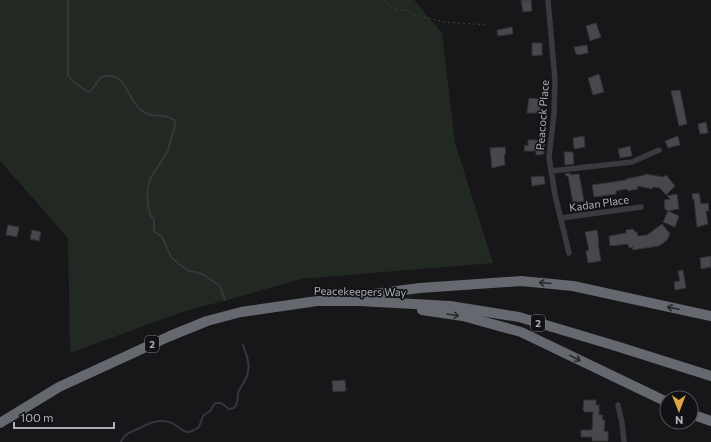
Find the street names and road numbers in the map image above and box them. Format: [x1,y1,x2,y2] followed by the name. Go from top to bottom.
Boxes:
[533,79,551,151] street label: Peacock Place
[568,192,630,214] street label: Kadan Place
[314,284,407,298] street label: Peacekeepers Way
[531,315,545,331] road number: 2
[145,336,159,352] road number: 2

